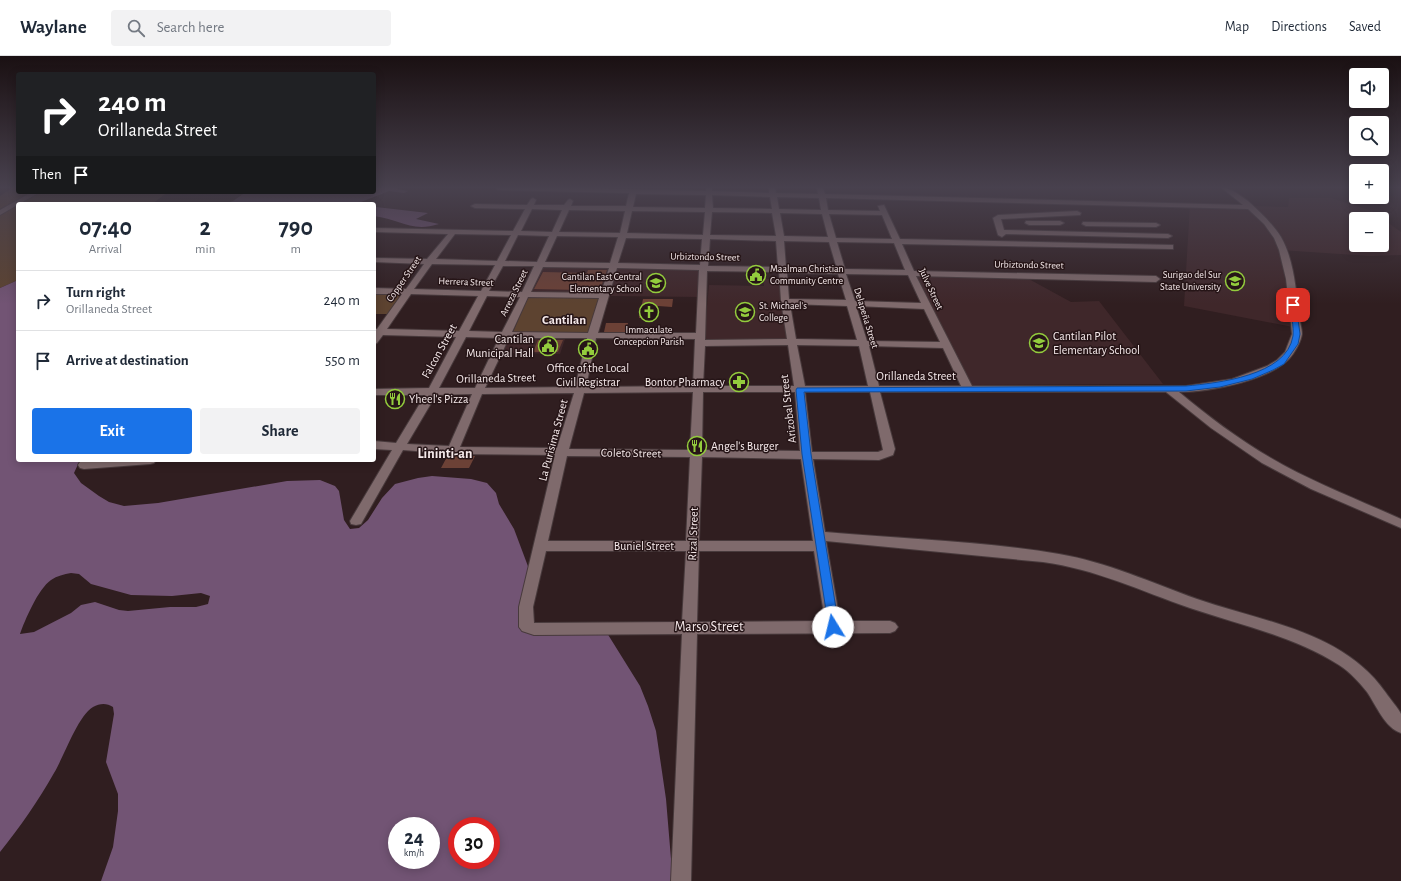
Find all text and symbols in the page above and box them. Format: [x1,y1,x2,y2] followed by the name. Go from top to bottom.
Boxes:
[111,10,391,46] search box
[125,17,147,39] icon: search
[20,18,87,37] text: Waylane
[157,20,224,35] text: Search here
[1225,20,1249,34] text: Map
[1271,20,1327,34] text: Directions
[1349,20,1381,34] text: Saved
[1349,68,1389,252] map controls
[1349,68,1389,108] button: sound
[32,88,84,140] icon: right
[98,89,167,117] text: 240 m
[1349,116,1389,156] button: search
[98,122,217,140] text: Orillaneda Street
[70,164,92,186] icon: arrive
[1349,164,1389,204] button: +
[32,167,62,182] text: Then
[1349,212,1389,252] button: −
[79,216,132,240] text: 07:40
[200,216,211,240] text: 2
[278,216,313,240] text: 790
[89,243,122,256] text: Arrival
[195,243,215,256] text: min
[290,243,301,256] text: m
[670,251,741,263] street label: Urbiztondo Street
[385,254,424,304] street label: Copper Street
[994,259,1065,271] street label: Urbiztondo Street
[745,264,767,286] public building icon: Maalman Christian Community Centre
[770,264,844,286] place label: Maalman Christian Community Centre
[498,267,530,318] street label: Arreza Street
[917,267,945,312] street label: Julve Street
[1160,270,1222,292] place label: Surigao del Sur State University
[1224,270,1246,292] school or university icon: Surigao del Sur State University
[562,272,642,294] place label: Cantilan East Central Elementary School
[645,272,667,294] school or university icon: Cantilan East Central Elementary School
[438,276,495,288] street label: Herrera Street
[66,285,125,300] text: Turn right
[852,286,880,350] street label: Delapeña Street
[1276,288,1310,322] pin
[32,290,54,312] icon: right
[324,293,360,308] text: 240 m
[1282,294,1304,316] icon: arrive
[638,301,660,323] church icon: Immaculate Concepcion Parish
[734,301,756,323] school or university icon: St. Michael's College
[759,301,807,323] place label: St. Michael's College
[66,303,152,316] text: Orillaneda Street
[542,314,586,327] district label: Cantilan
[419,322,459,380] street label: Falcon Street
[614,325,684,347] place label: Immaculate Concepcion Parish
[1053,330,1140,357] place label: Cantilan Pilot Elementary School
[1028,332,1050,354] school or university icon: Cantilan Pilot Elementary School
[466,333,534,359] place label: Cantilan Municipal Hall
[537,335,559,357] public building icon: Cantilan Municipal Hall
[577,338,599,360] public building icon: Office of the Local Civil Registrar
[32,350,54,372] icon: arrive
[66,353,189,368] text: Arrive at destination
[325,353,360,368] text: 550 m
[547,362,629,388] place label: Office of the Local Civil Registrar
[876,370,956,382] street label: Orillaneda Street
[456,371,536,385] street label: Orillaneda Street
[728,371,750,393] pharmacy icon: Bontor Pharmacy
[778,374,798,444] street label: Arizobal Street
[645,376,725,389] place label: Bontor Pharmacy
[384,388,406,410] restaurant icon: Yheel's Pizza
[409,393,469,405] place label: Yheel's Pizza
[536,398,570,482] street label: La Purisima Street
[32,408,192,454] button: Exit
[200,408,360,454] button: Share
[686,435,708,457] restaurant icon: Angel's Burger
[711,440,778,452] place label: Angel's Burger
[601,446,661,460] street label: Coleto Street
[418,447,472,461] district label: Lininti-an
[686,507,700,561] street label: Rizal Street
[614,540,674,552] street label: Buniel Street
[812,606,854,648] position arrow
[674,620,744,634] street label: Marso Street
[448,817,500,869] speed limit sign: 30
[404,828,424,848] text: 24
[404,848,424,858] text: km/h

